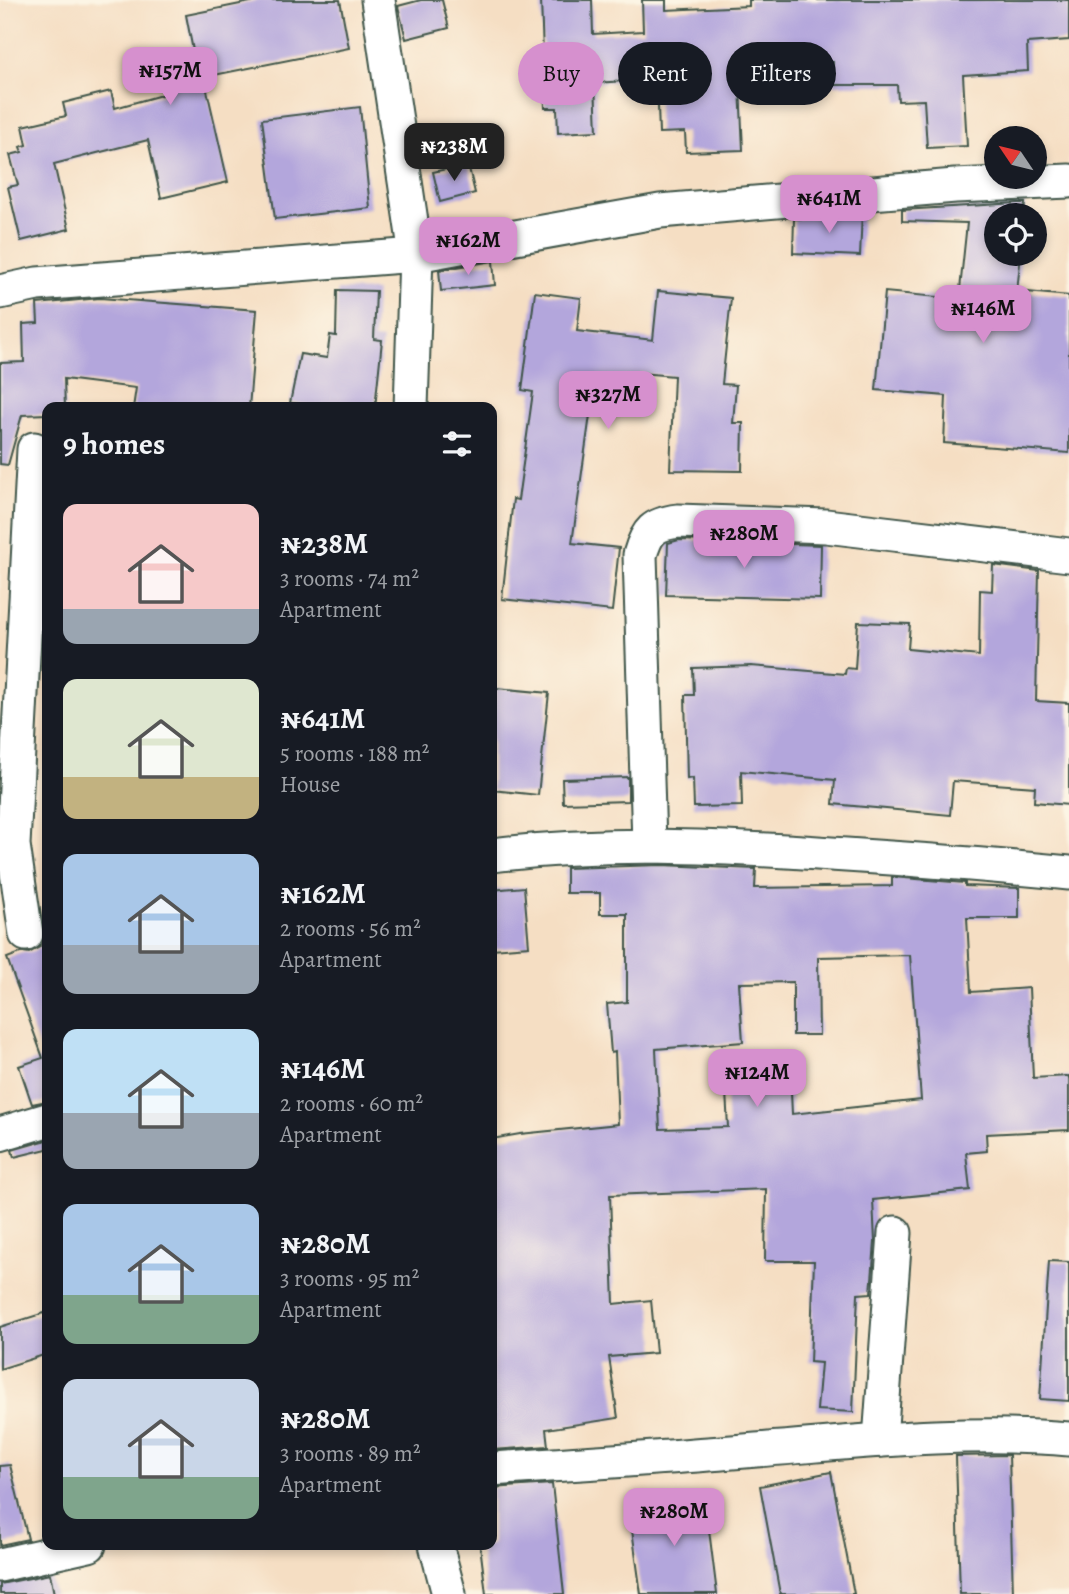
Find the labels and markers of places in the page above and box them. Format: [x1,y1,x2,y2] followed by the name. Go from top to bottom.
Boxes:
[121,48,219,107] pin: ₦157M
[405,124,503,183] pin: ₦238M
[780,176,878,235] pin: ₦641M
[419,218,517,277] pin: ₦162M
[934,286,1032,345] pin: ₦146M
[559,372,657,431] pin: ₦327M
[695,510,793,570] pin: ₦280M
[708,1050,806,1109] pin: ₦124M
[625,1488,723,1548] pin: ₦280M

